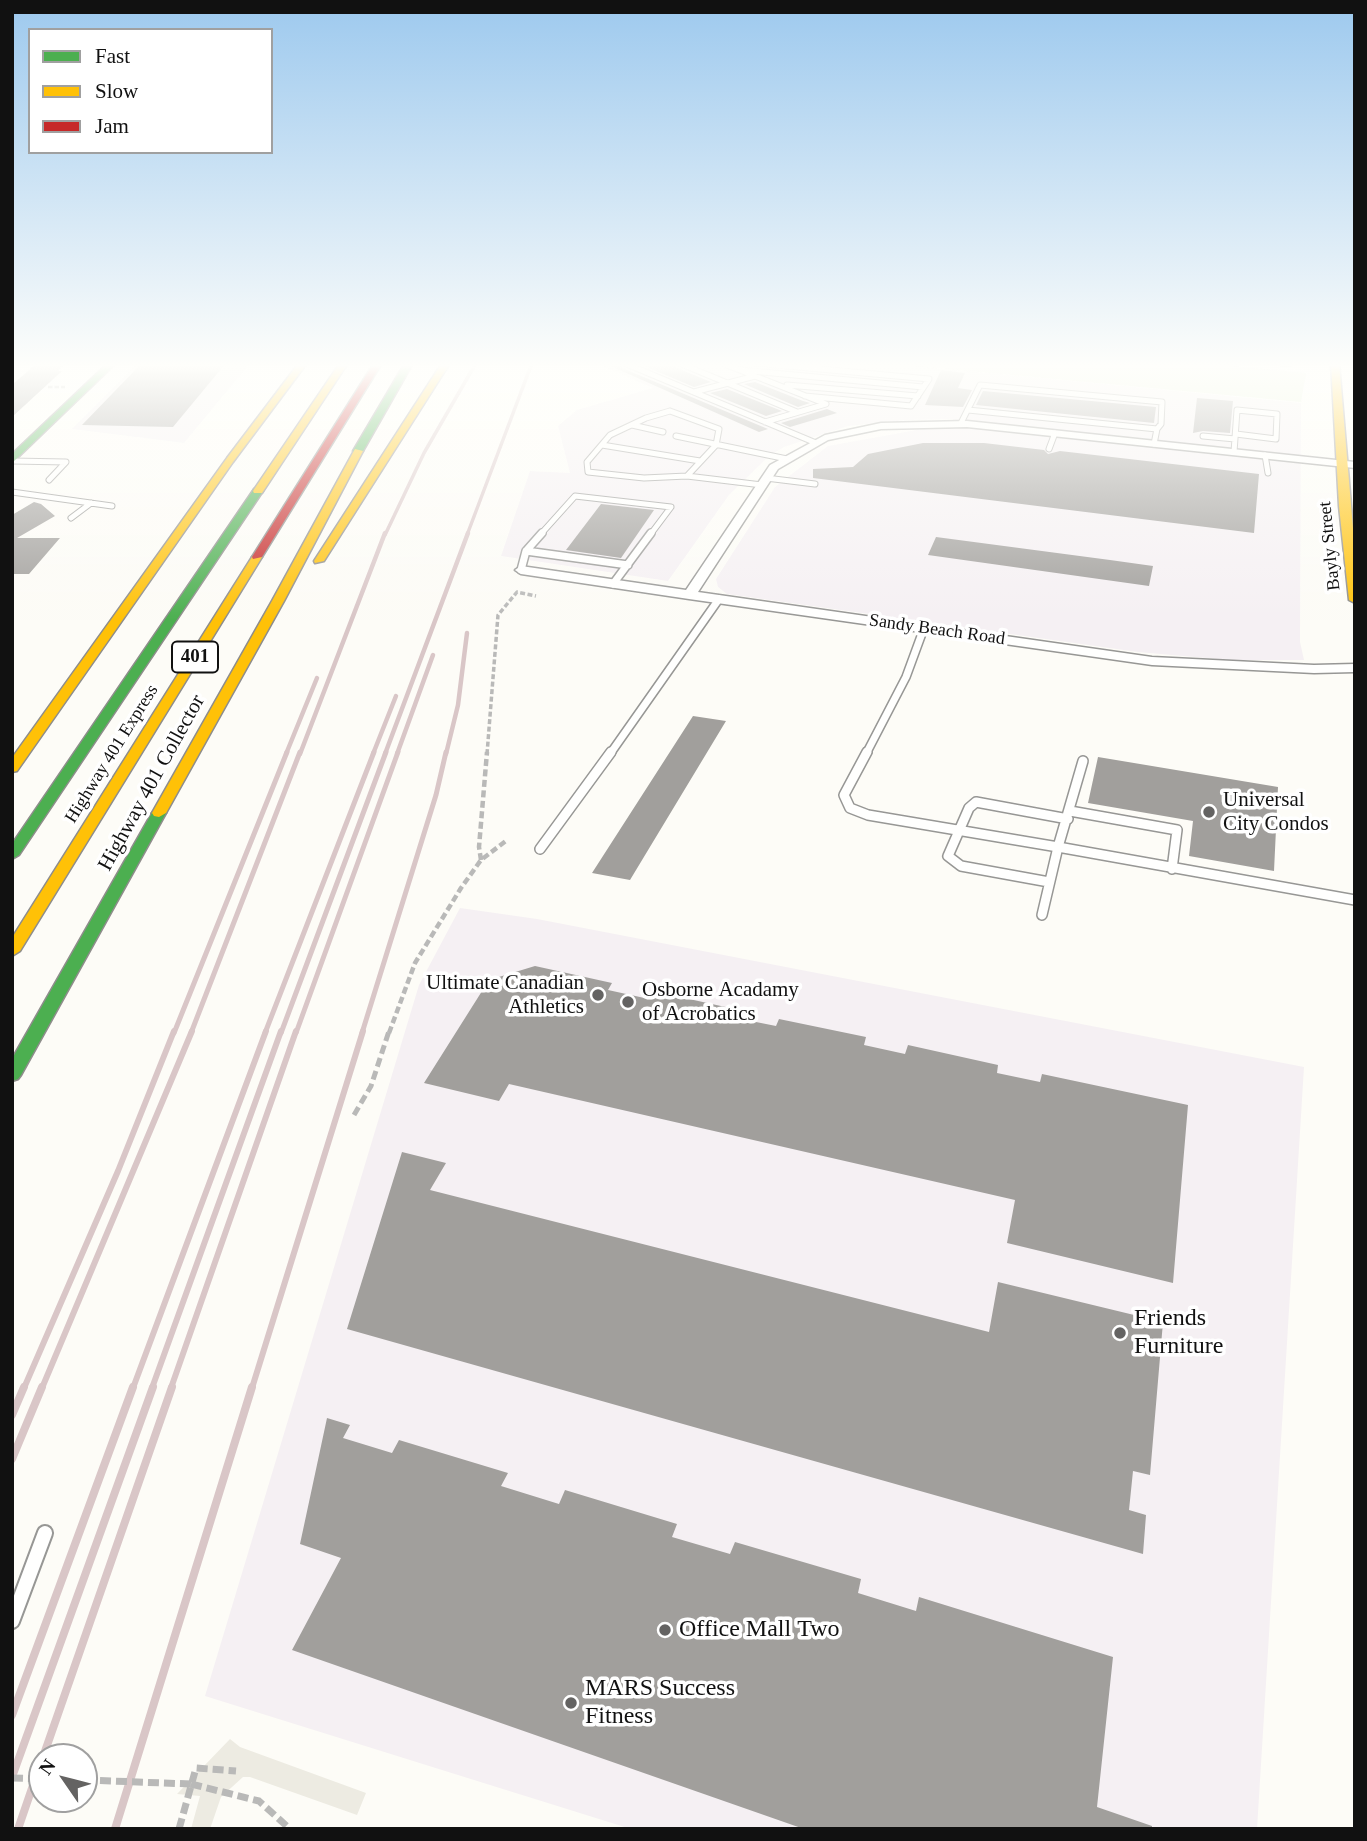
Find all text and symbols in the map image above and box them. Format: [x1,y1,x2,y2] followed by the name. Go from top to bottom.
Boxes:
[28,28,273,154] legend
[95,44,130,68] text: Fast
[95,79,138,103] text: Slow
[95,114,129,138] text: Jam
[1315,500,1345,592] street label: Bayly Street
[868,610,1006,650] street label: Sandy Beach Road
[172,642,218,672] road number: 401
[61,681,163,827] street label: Highway 401 Express
[93,691,211,875] street label: Highway 401 Collector
[1223,787,1329,837] place label: Universal City Condos
[1201,804,1217,820] marker: Universal City Condos
[426,970,584,1020] place label: Ultimate Canadian Athletics
[642,977,799,1027] place label: Osborne Acadamy of Acrobatics
[590,987,606,1003] marker: Ultimate Canadian Athletics
[620,994,636,1010] marker: Osborne Acadamy of Acrobatics
[1134,1305,1223,1361] place label: Friends Furniture
[1112,1325,1128,1341] marker: Friends Furniture
[679,1616,840,1644] place label: Office Mall Two
[657,1622,673,1638] marker: Office Mall Two
[585,1675,735,1731] place label: MARS Success Fitness
[563,1695,579,1711] marker: MARS Success Fitness
[28,1743,98,1813] north arrow
[34,1755,60,1778] text: N

